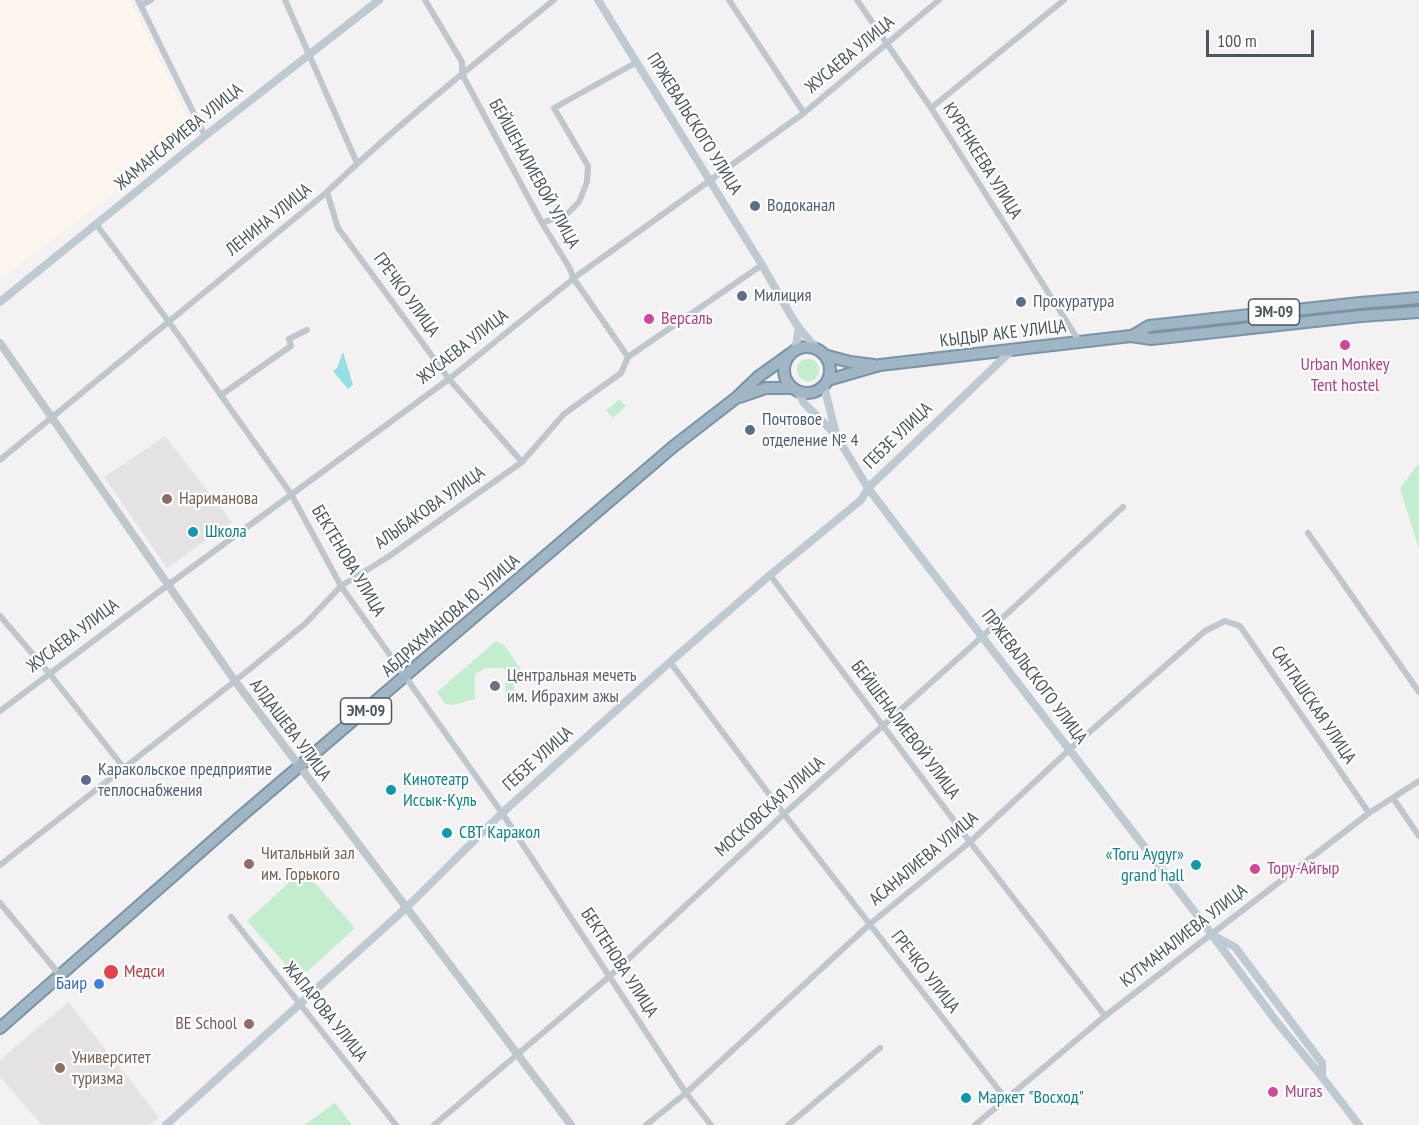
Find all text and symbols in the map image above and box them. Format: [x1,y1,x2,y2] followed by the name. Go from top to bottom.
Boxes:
[801,12,899,98] street label: ЖУСАЕВА УЛИЦА
[1209,18,1317,56] scale bar
[1217,29,1257,52] text: 100 m
[642,49,746,199] street label: ПРЖЕВАЛЬСКОГО УЛИЦА
[111,79,247,195] street label: ЖАМАНСАРИЕВА УЛИЦА
[484,95,584,253] street label: БЕЙШЕНАЛИЕВОЙ УЛИЦА
[938,99,1026,223] street label: КУРЕНКЕЕВА УЛИЦА
[222,179,316,261] street label: ЛЕНИНА УЛИЦА
[767,195,835,217] place label: Водоканал
[748,199,762,213] marker: Водоканал
[368,249,444,341] street label: ГРЕЧКО УЛИЦА
[754,285,811,307] place label: Милиция
[735,289,749,303] marker: Милиция
[1033,291,1114,313] place label: Прокуратура
[1014,295,1028,309] marker: Прокуратура
[1248,299,1300,325] road number: ЭМ-09
[413,305,513,389] street label: ЖУСАЕВА УЛИЦА
[661,308,712,330] place label: Версаль
[642,312,656,326] marker: Версаль
[939,316,1067,352] street label: КЫДЫР АКЕ УЛИЦА
[1338,338,1352,352] marker: Urban Monkey Tent hostel
[1301,354,1389,397] place label: Urban Monkey Tent hostel
[859,398,937,474] street label: ГЕБЗЕ УЛИЦА
[762,409,859,452] place label: Почтовое отделение № 4
[743,423,757,437] marker: Почтовое отделение № 4
[371,462,489,554] street label: АЛЫБАКОВА УЛИЦА
[179,488,258,510] place label: Нариманова
[160,492,174,506] marker: Нариманова
[306,502,390,620] street label: БЕКТЕНОВА УЛИЦА
[205,521,247,543] place label: Школа
[186,525,200,539] marker: Школа
[378,550,524,682] street label: АБДРАХМАНОВА Ю. УЛИЦА
[23,594,123,678] street label: ЖУСАЕВА УЛИЦА
[976,606,1092,748] street label: ПРЖЕВАЛЬСКОГО УЛИЦА
[1266,642,1360,768] street label: САНТАШСКАЯ УЛИЦА
[846,657,964,803] street label: БЕЙШЕНАЛИЕВОЙ УЛИЦА
[507,665,636,708] place label: Центральная мечеть им. Ибрахим ажы
[245,675,335,785] street label: АЛДАШЕВА УЛИЦА
[488,679,502,693] marker: Центральная мечеть им. Ибрахим ажы
[340,698,392,724] road number: ЭМ-09
[499,722,577,796] street label: ГЕБЗЕ УЛИЦА
[711,752,829,862] street label: МОСКОВСКАЯ УЛИЦА
[98,759,272,802] place label: Каракольское предприятие теплоснабжения
[403,769,477,812] place label: Кинотеатр Иссык-Куль
[79,773,93,787] marker: Каракольское предприятие теплоснабжения
[384,783,398,797] marker: Кинотеатр Иссык-Куль
[865,807,983,911] street label: АСАНАЛИЕВА УЛИЦА
[459,822,540,844] place label: СВТ Каракол
[440,826,454,840] marker: СВТ Каракол
[261,843,355,886] place label: Читальный зал им. Горького
[1105,844,1184,886] place label: «Toru Aygyr» grand hall
[242,857,256,871] marker: Читальный зал им. Горького
[1189,858,1203,872] marker: «Toru Aygyr» grand hall
[1267,858,1339,880] place label: Тору-Айгыр
[1248,862,1262,876] marker: Тору-Айгыр
[1116,880,1252,992] street label: КУТМАНАЛИЕВА УЛИЦА
[576,904,662,1022] street label: БЕКТЕНОВА УЛИЦА
[886,927,964,1017] street label: ГРЕЧКО УЛИЦА
[278,958,372,1066] street label: ЖАПАРОВА УЛИЦА
[124,961,165,983] place label: Медси
[102,963,120,981] marker: Медси
[56,973,87,995] place label: Баир
[92,977,106,991] marker: Баир
[175,1013,237,1035] place label: BE School
[242,1017,256,1031] marker: BE School
[72,1047,151,1090] place label: Университет туризма
[53,1061,67,1075] marker: Университет туризма
[1285,1081,1322,1103] place label: Muras
[1266,1085,1280,1099] marker: Muras
[978,1087,1084,1109] place label: Маркет "Восход"
[959,1091,973,1105] marker: Маркет "Восход"

